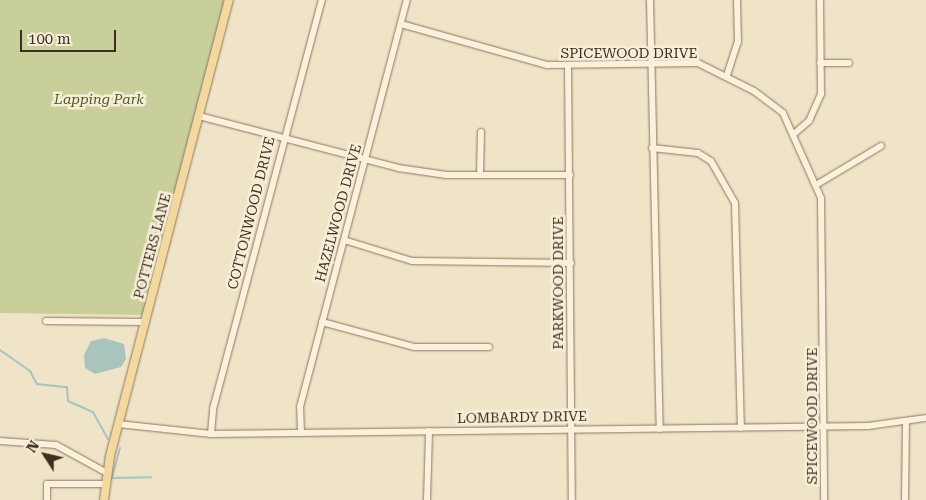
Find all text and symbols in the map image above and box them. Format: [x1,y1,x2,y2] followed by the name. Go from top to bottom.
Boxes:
[22,20,119,52] scale bar
[28,30,71,48] text: 100 m
[560,45,698,61] street label: SPICEWOOD DRIVE
[54,91,144,107] park label: Lapping Park
[224,135,278,291] street label: COTTONWOOD DRIVE
[311,142,365,284] street label: HAZELWOOD DRIVE
[130,191,174,301] street label: POTTERS LANE
[550,216,566,350] street label: PARKWOOD DRIVE
[804,347,820,485] street label: SPICEWOOD DRIVE
[457,407,587,427] street label: LOMBARDY DRIVE
[20,430,70,480] north arrow
[23,437,42,455] text: N

